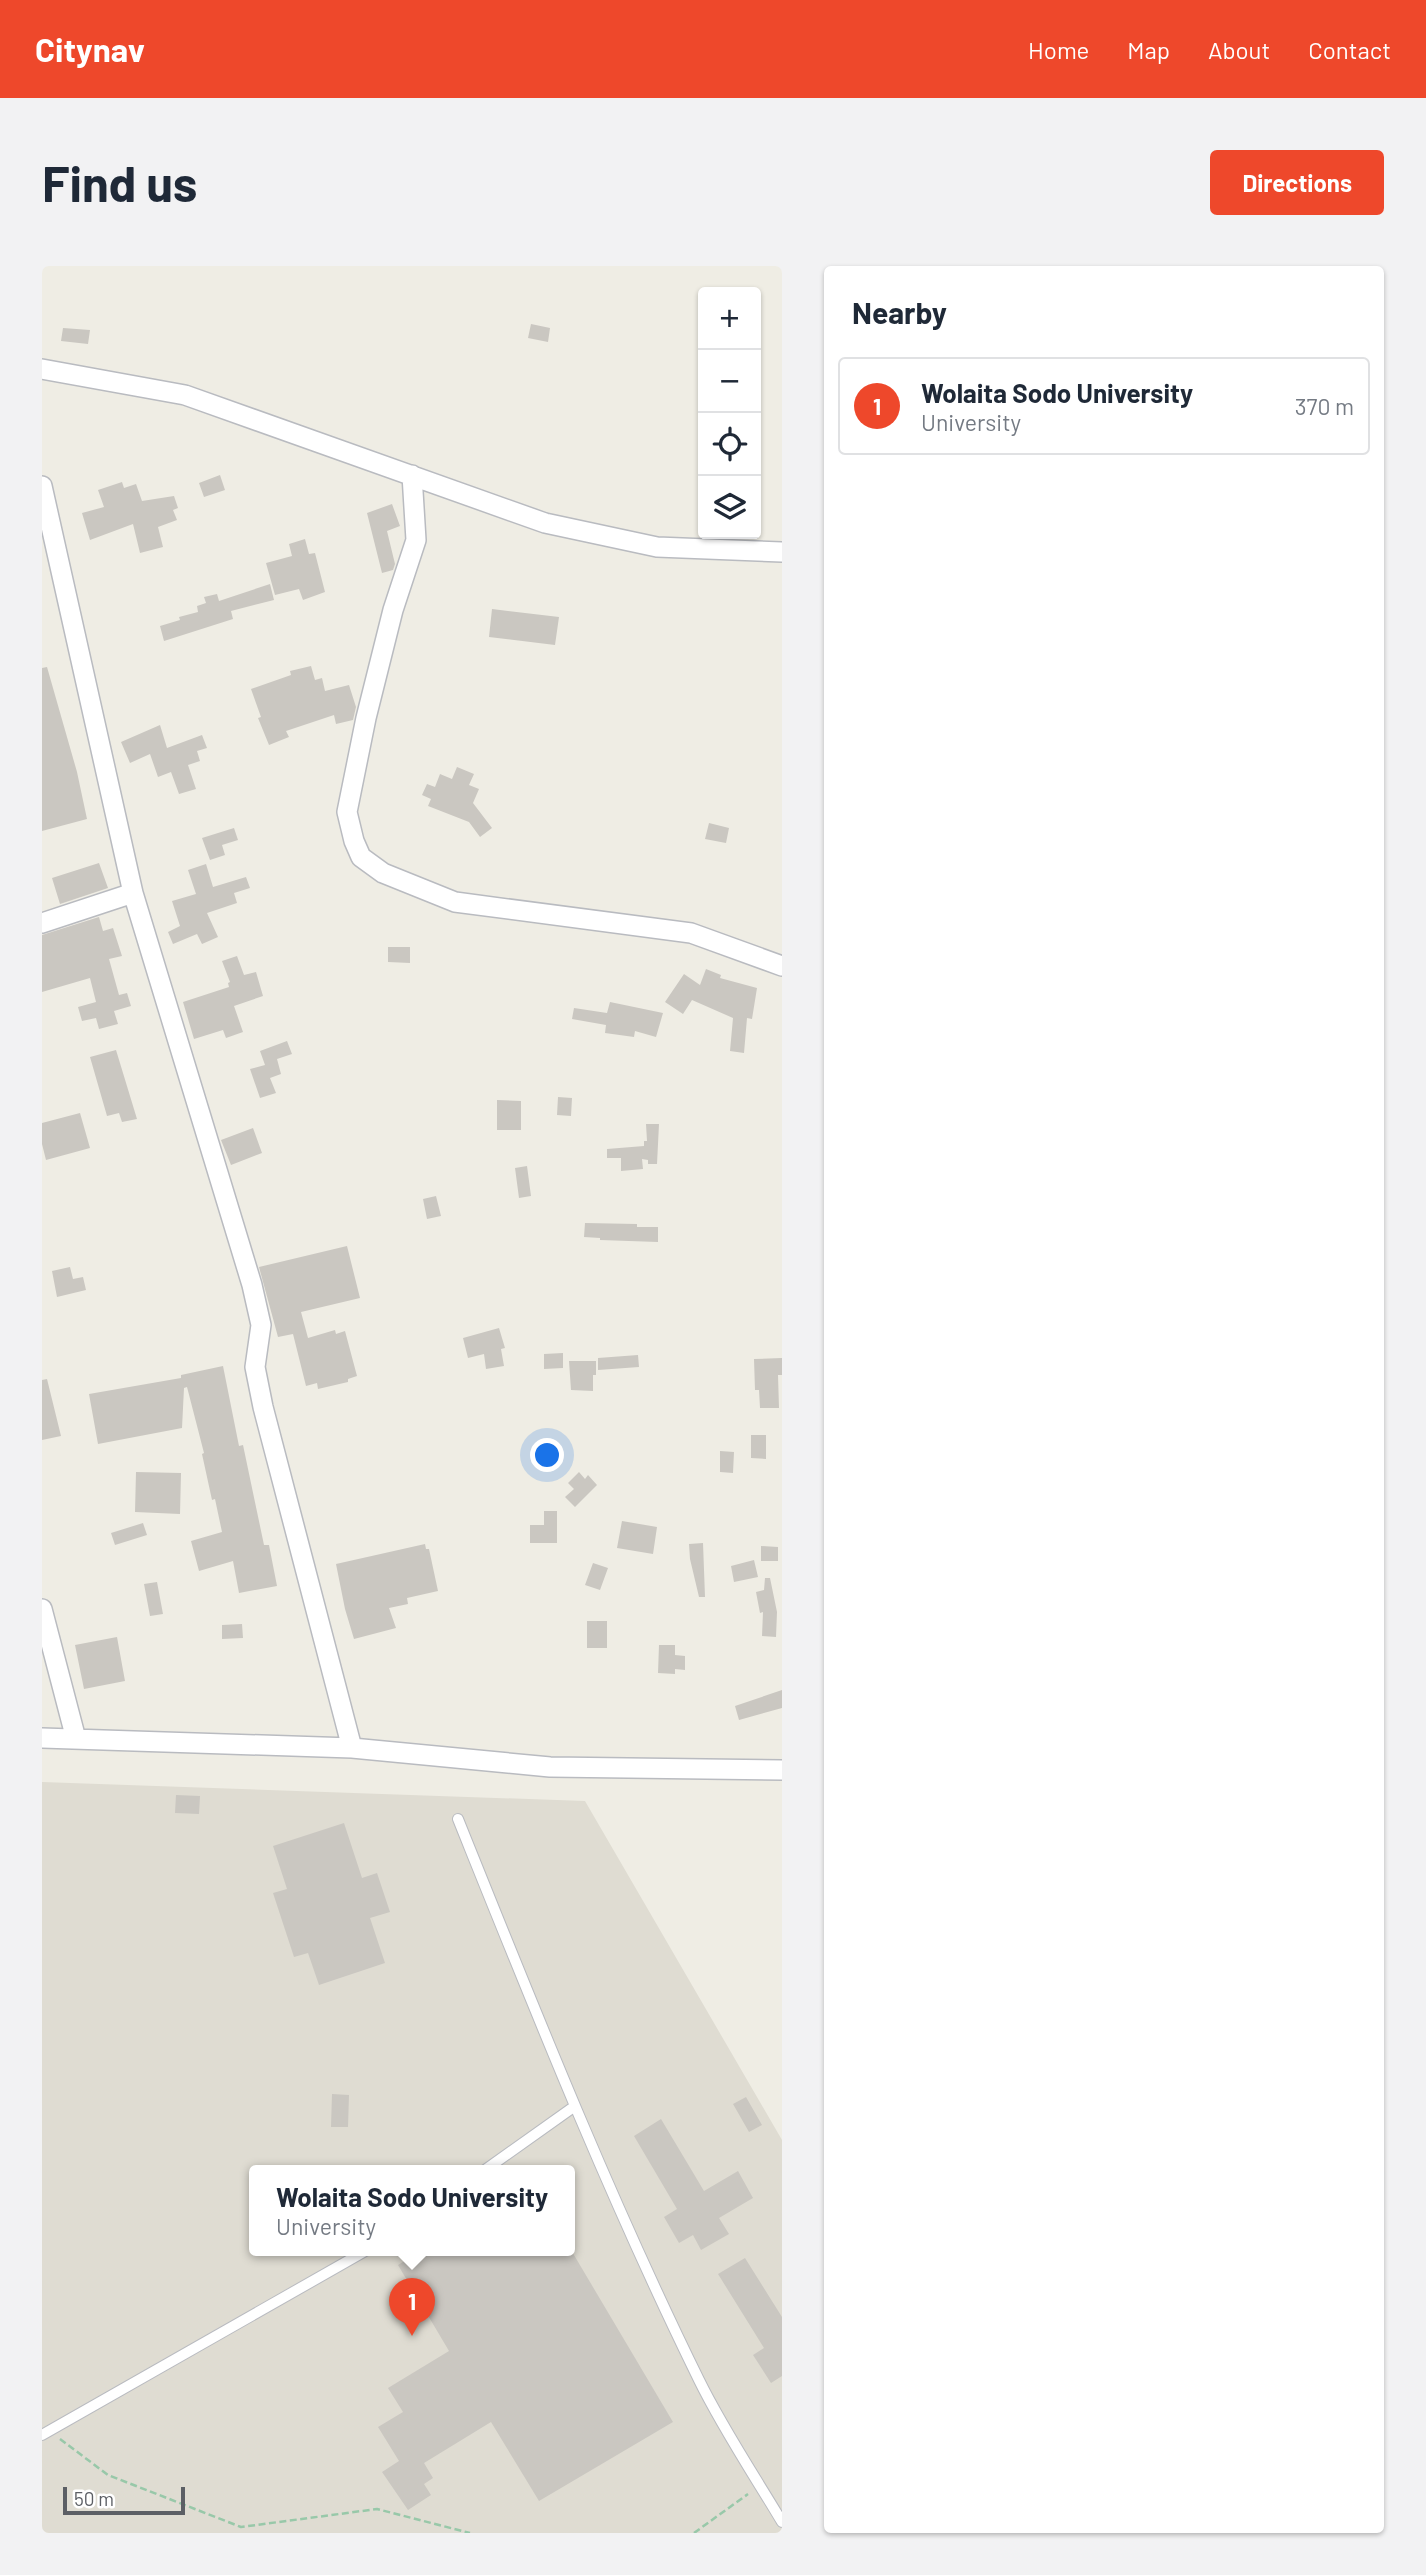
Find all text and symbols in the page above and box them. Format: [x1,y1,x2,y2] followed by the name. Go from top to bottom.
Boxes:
[35,29,145,69] text: Citynav
[1028,35,1089,64] text: Home
[1127,35,1170,64] text: Map
[1208,35,1270,64] text: About
[1308,35,1391,64] text: Contact
[1210,150,1384,215] button: Directions
[42,153,197,212] text: Find us
[698,287,761,539] map controls
[698,287,761,350] button: +
[852,294,947,330] text: Nearby
[698,350,761,413] button: −
[921,377,1193,408] text: Wolaita Sodo University
[873,392,881,420] text: 1
[1295,392,1354,420] text: 370 m
[921,408,1021,436] text: University
[698,413,761,476] button: locate
[698,476,761,539] button: layers
[530,1438,564,1472] your location
[249,2165,575,2256] popup
[276,2181,548,2212] text: Wolaita Sodo University
[276,2212,376,2240] text: University
[389,2278,435,2336] pin: 1
[63,2484,186,2516] scale bar
[74,2487,114,2510] text: 50 m

